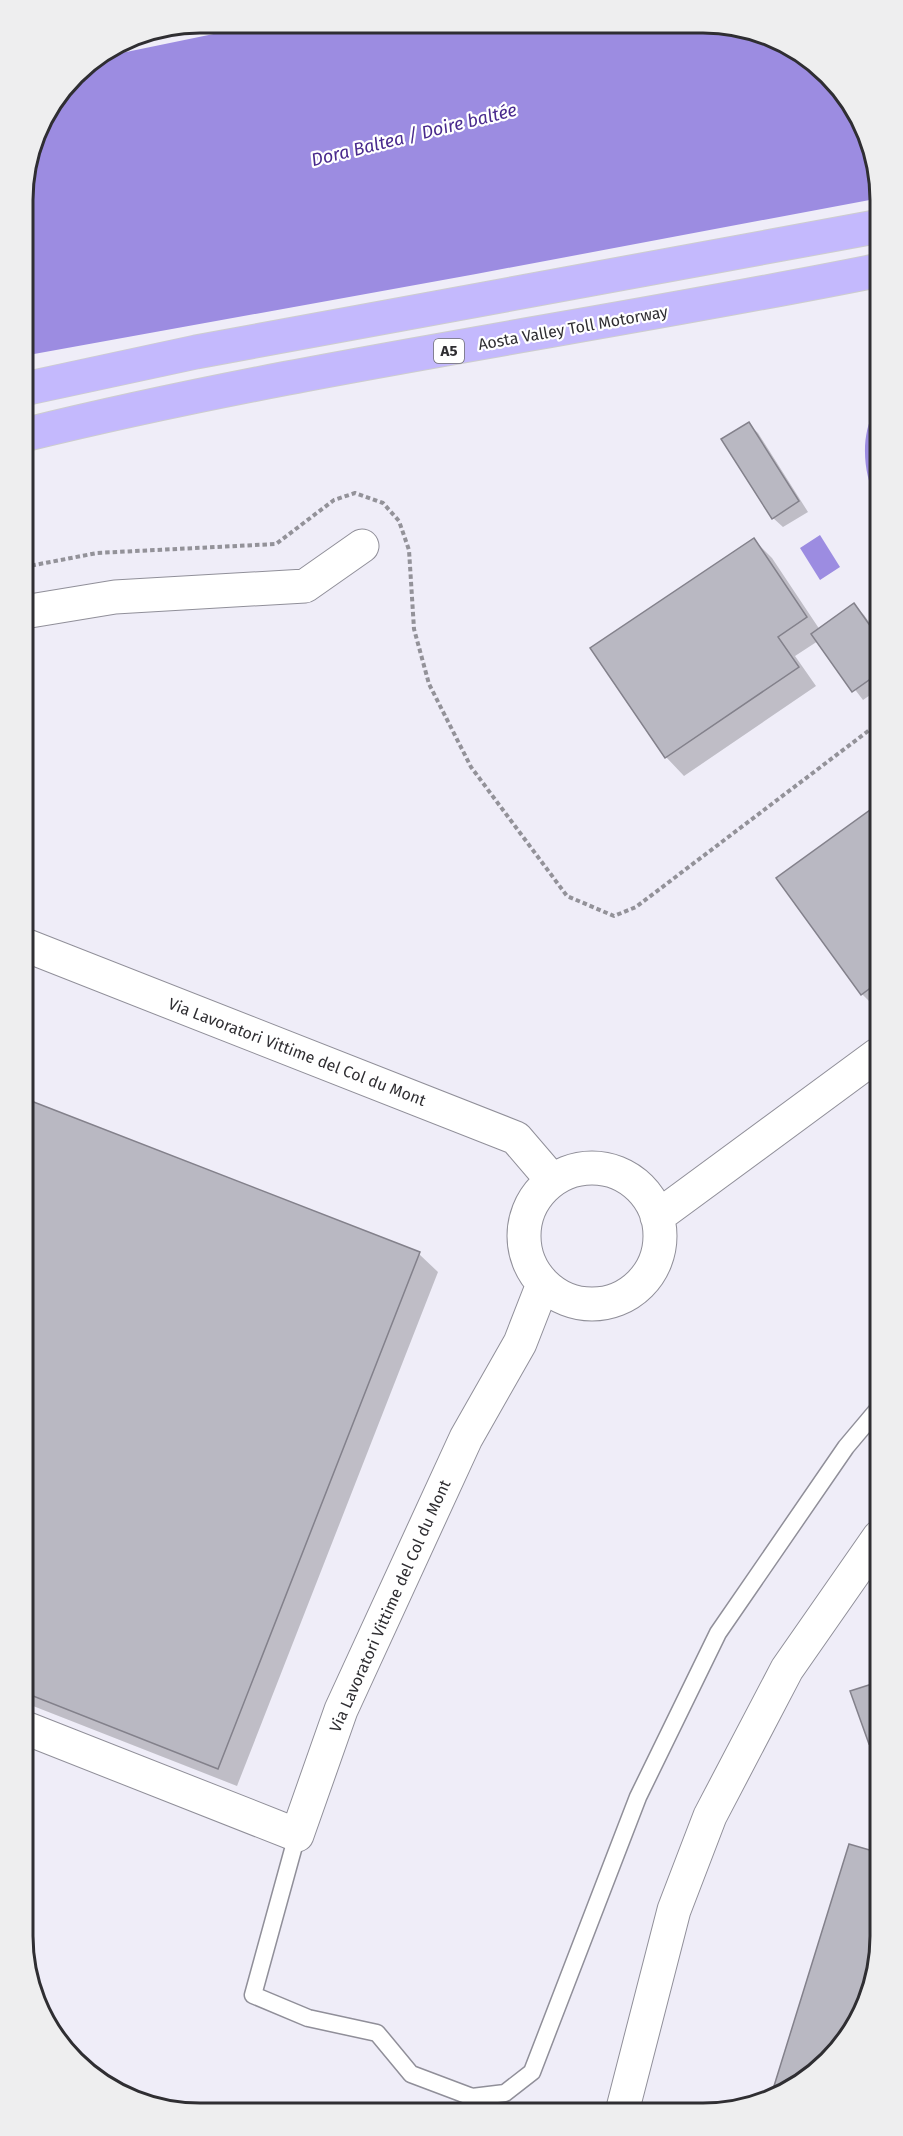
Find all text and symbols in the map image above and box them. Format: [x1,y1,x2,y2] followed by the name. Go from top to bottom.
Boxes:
[309,99,519,171] water label: Dora Baltea / Doire baltée
[477,302,669,354] street label: Aosta Valley Toll Motorway
[434,339,464,363] road number: A5
[166,994,429,1110] street label: Via Lavoratori Vittime del Col du Mont
[326,1477,455,1735] street label: Via Lavoratori Vittime del Col du Mont

